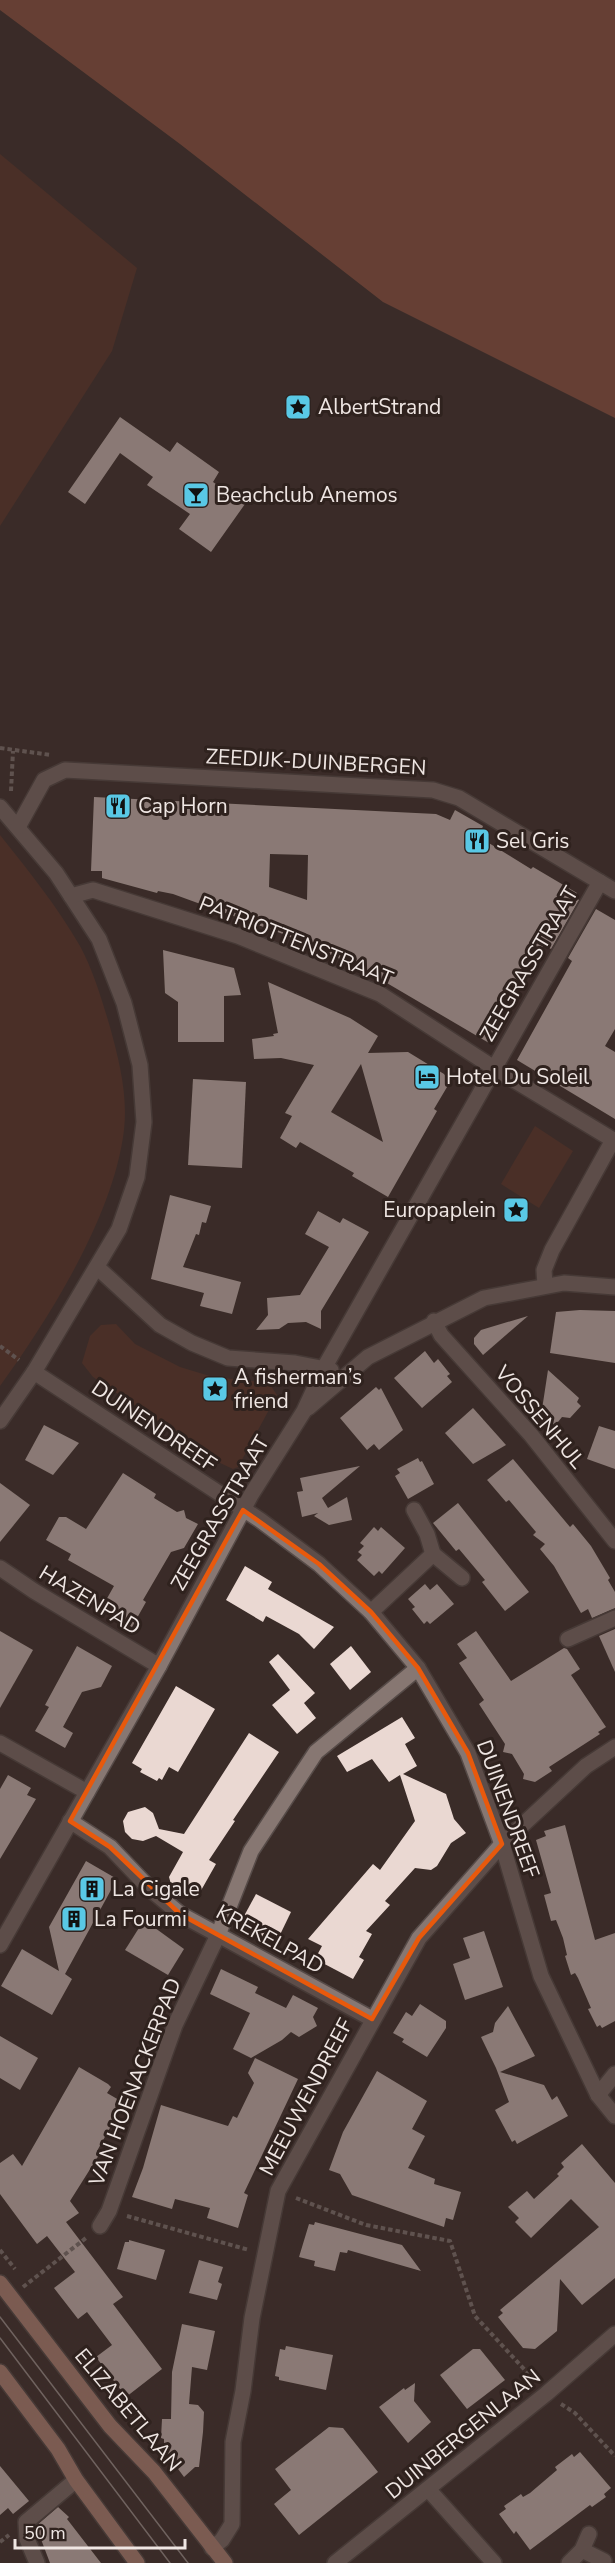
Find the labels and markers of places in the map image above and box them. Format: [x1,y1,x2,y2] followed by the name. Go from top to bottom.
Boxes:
[283,392,313,422] place icon: AlbertStrand
[318,393,441,421] place label: AlbertStrand
[181,480,211,510] bar icon: Beachclub Anemos
[216,481,398,509] place label: Beachclub Anemos
[103,791,133,821] restaurant icon: Cap Horn
[138,792,228,820] place label: Cap Horn
[462,826,492,856] restaurant icon: Sel Gris
[496,827,569,855] place label: Sel Gris
[412,1062,442,1092] hotel icon: Hotel Du Soleil
[446,1063,590,1091] place label: Hotel Du Soleil
[501,1195,531,1225] place icon: Europaplein
[383,1196,496,1224] place label: Europaplein
[234,1363,362,1415] place label: A fisherman’s friend
[200,1374,230,1404] place icon: A fisherman’s friend
[77,1874,107,1904] building icon: La Cigale
[112,1875,200,1903] place label: La Cigale
[59,1904,89,1934] building icon: La Fourmi
[94,1905,187,1933] place label: La Fourmi

